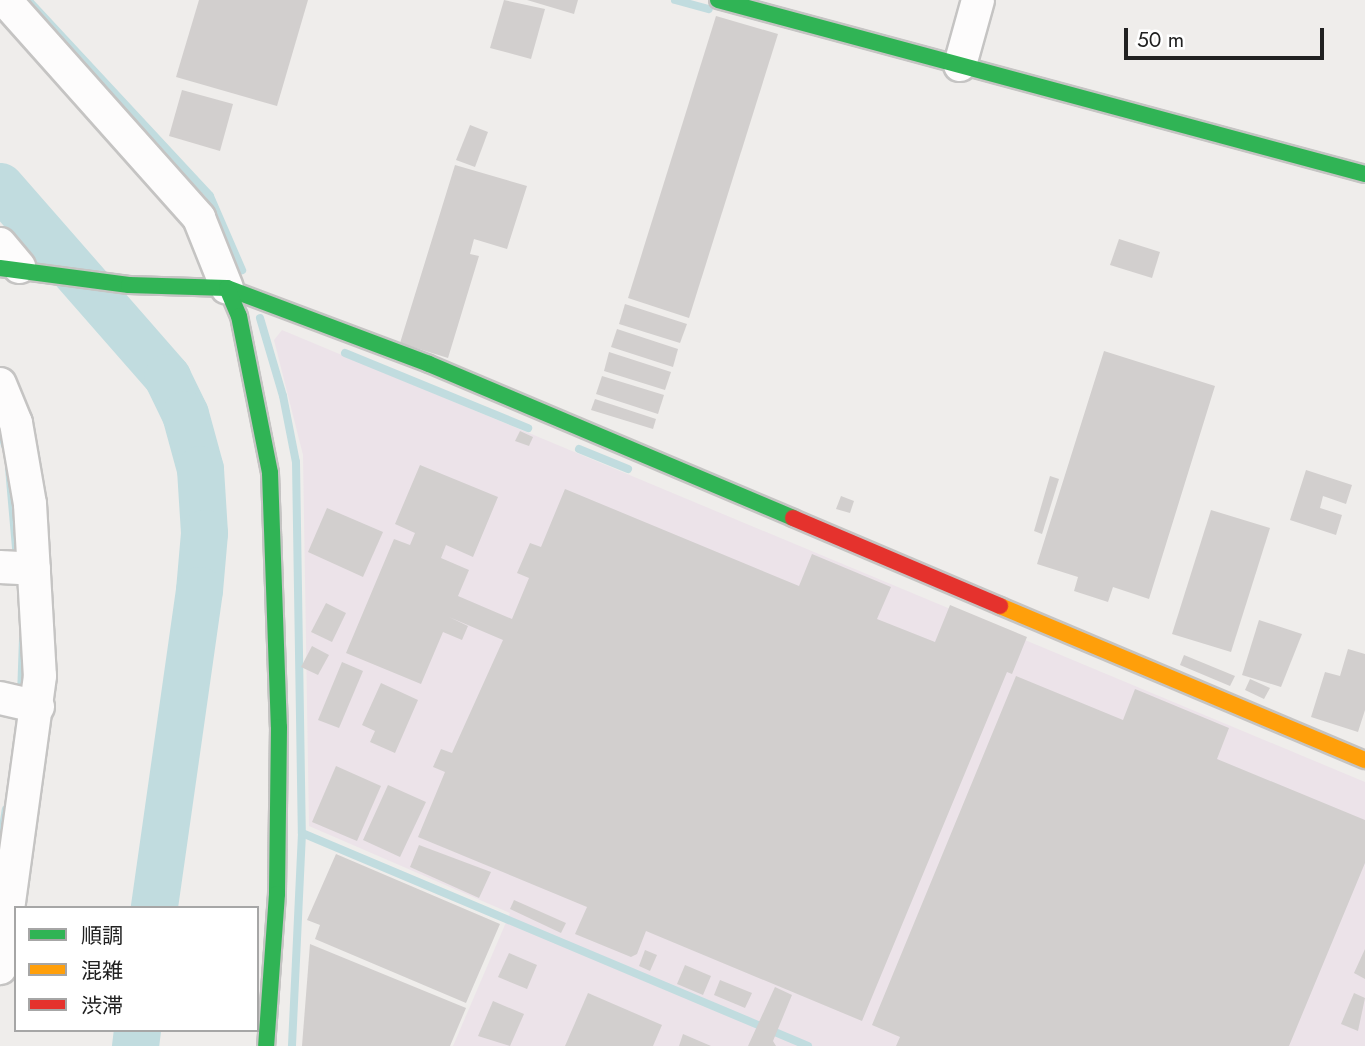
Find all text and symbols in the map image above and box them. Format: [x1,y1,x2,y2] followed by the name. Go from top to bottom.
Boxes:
[1127,14,1326,58] scale bar
[1137,25,1184,55] text: 50 m
[14,906,259,1032] legend
[81,921,123,951] text: 順調
[81,956,123,986] text: 混雑
[81,991,123,1021] text: 渋滞

